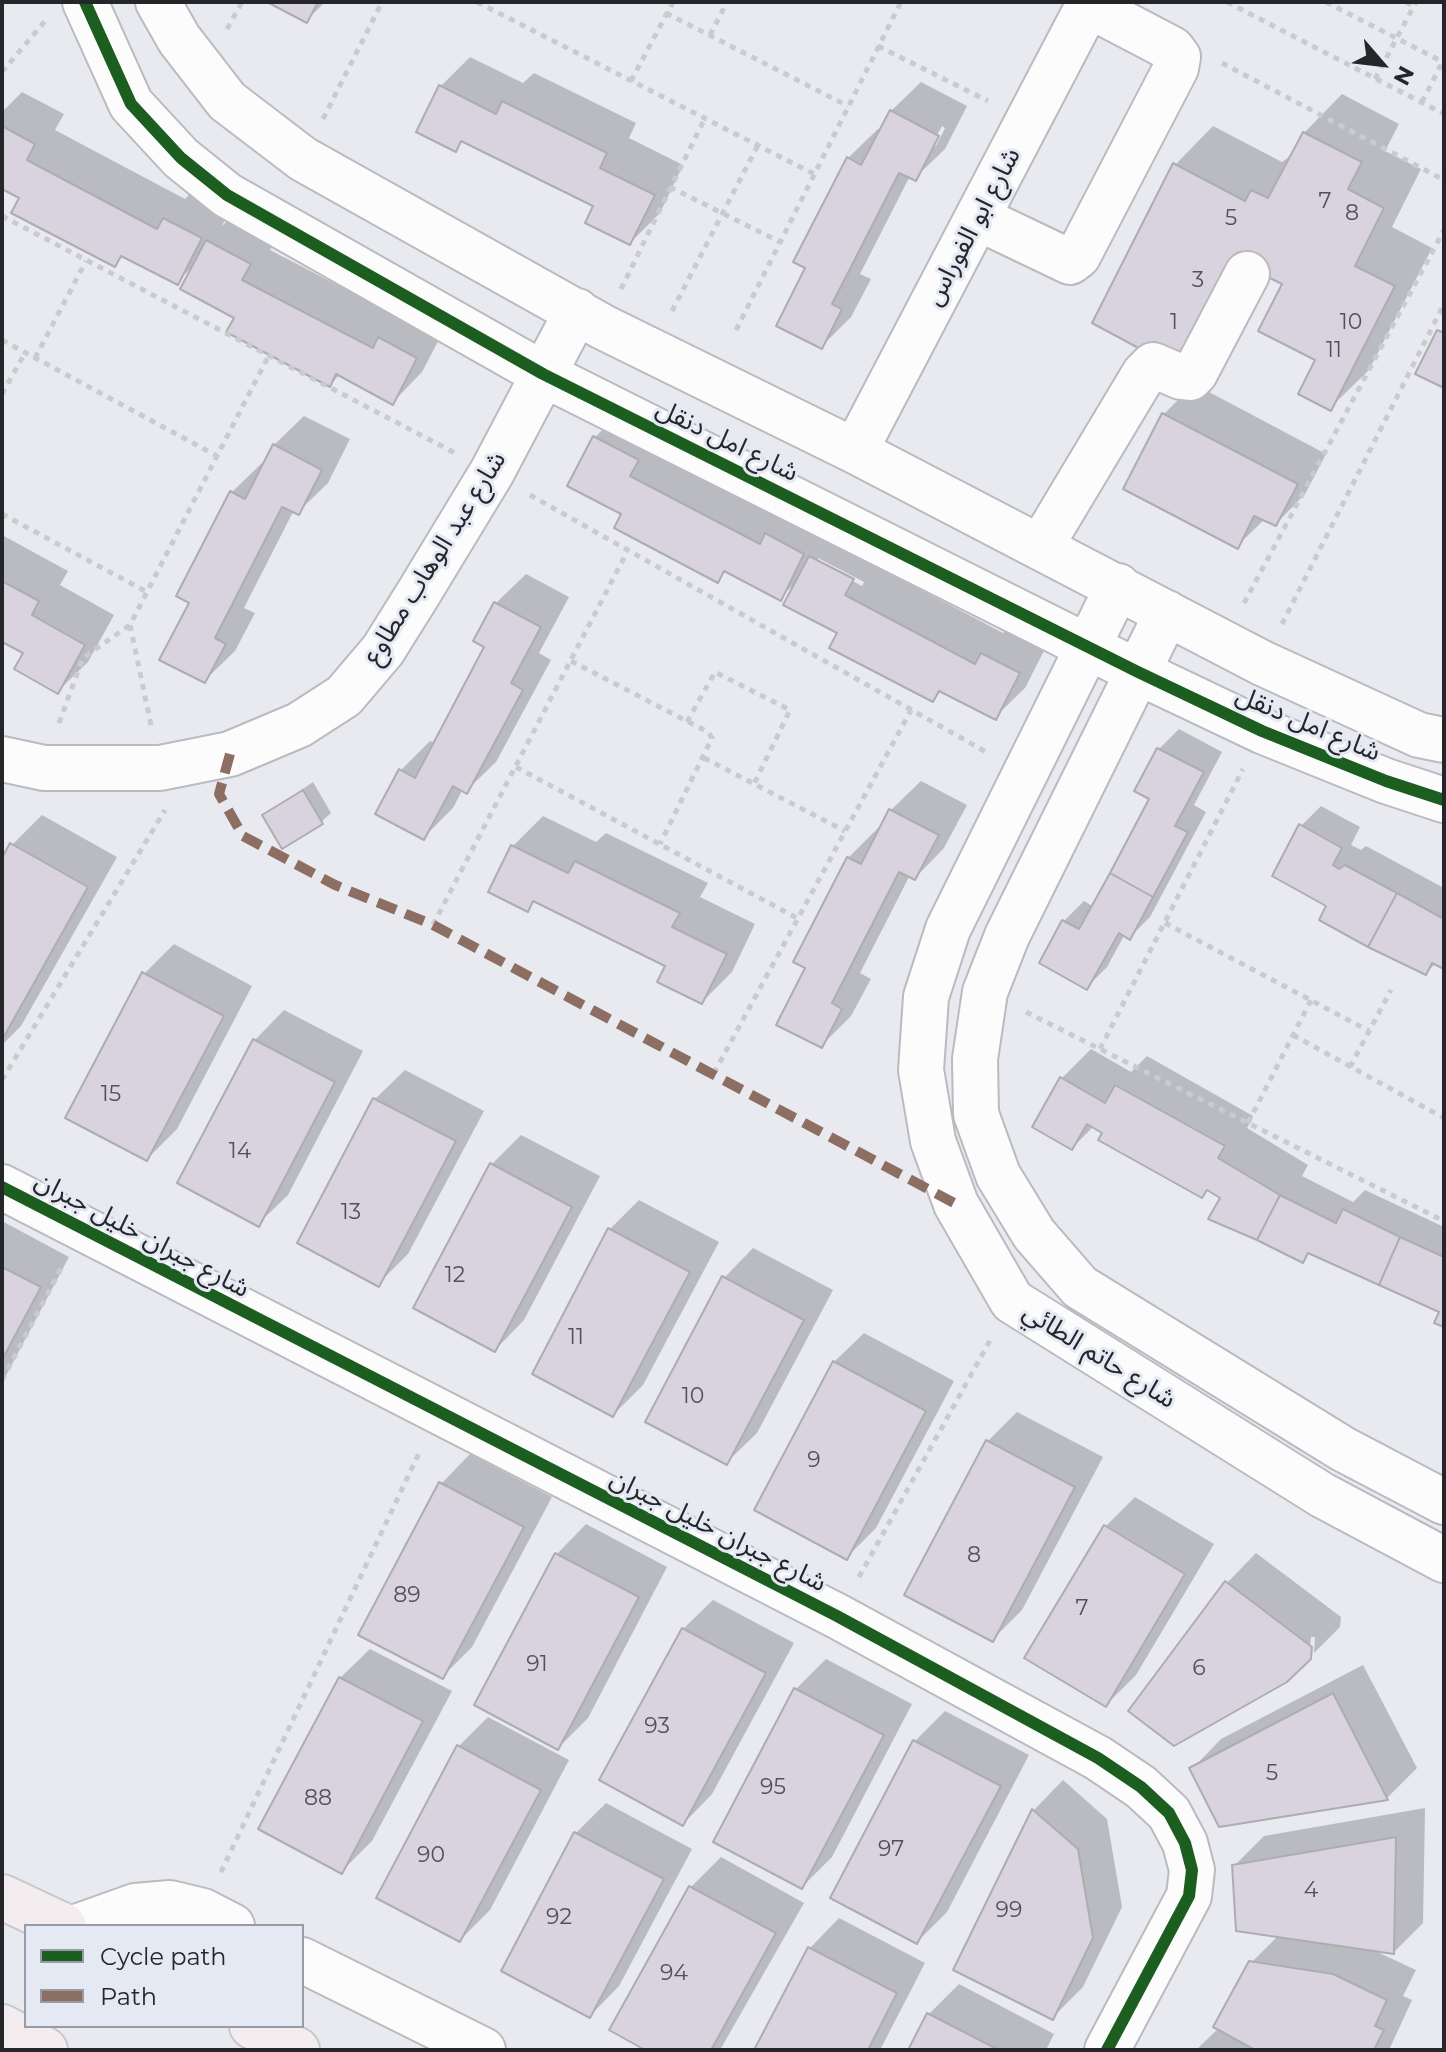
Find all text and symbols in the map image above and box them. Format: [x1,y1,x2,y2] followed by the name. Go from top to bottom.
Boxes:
[1342,24,1422,104] north arrow
[1388,61,1420,90] text: N
[918,143,1028,311] street label: شارع ابو الفوراس
[1319,189,1331,215] house number: 7
[1345,201,1359,227] house number: 8
[1225,206,1237,232] house number: 5
[1192,268,1204,294] house number: 3
[1170,310,1178,336] house number: 1
[1340,310,1362,336] house number: 10
[1326,338,1342,364] house number: 11
[651,393,803,489] street label: شارع امل دنقل
[357,446,513,670] street label: شارع عبد الوهاب مطاوع
[1231,679,1385,769] street label: شارع امل دنقل
[101,1082,121,1108] house number: 15
[229,1139,251,1165] house number: 14
[29,1165,255,1305] street label: شارع جبران خليل جبران
[341,1200,361,1226] house number: 13
[445,1263,465,1289] house number: 12
[1017,1296,1181,1416] street label: شارع حاتم الطائي
[568,1325,584,1351] house number: 11
[682,1384,704,1410] house number: 10
[807,1448,821,1474] house number: 9
[605,1463,831,1599] street label: شارع جبران خليل جبران
[967,1543,981,1569] house number: 8
[393,1583,421,1609] house number: 89
[1076,1596,1088,1622] house number: 7
[526,1652,548,1678] house number: 91
[1192,1656,1206,1682] house number: 6
[644,1714,670,1740] house number: 93
[1266,1761,1278,1787] house number: 5
[760,1775,786,1801] house number: 95
[304,1786,332,1812] house number: 88
[878,1837,904,1863] house number: 97
[417,1843,445,1869] house number: 90
[1304,1878,1318,1904] house number: 4
[996,1898,1022,1924] house number: 99
[546,1905,572,1931] house number: 92
[24,1924,304,2028] legend
[100,1942,227,1971] text: Cycle path
[660,1961,688,1987] house number: 94
[100,1982,157,2011] text: Path

